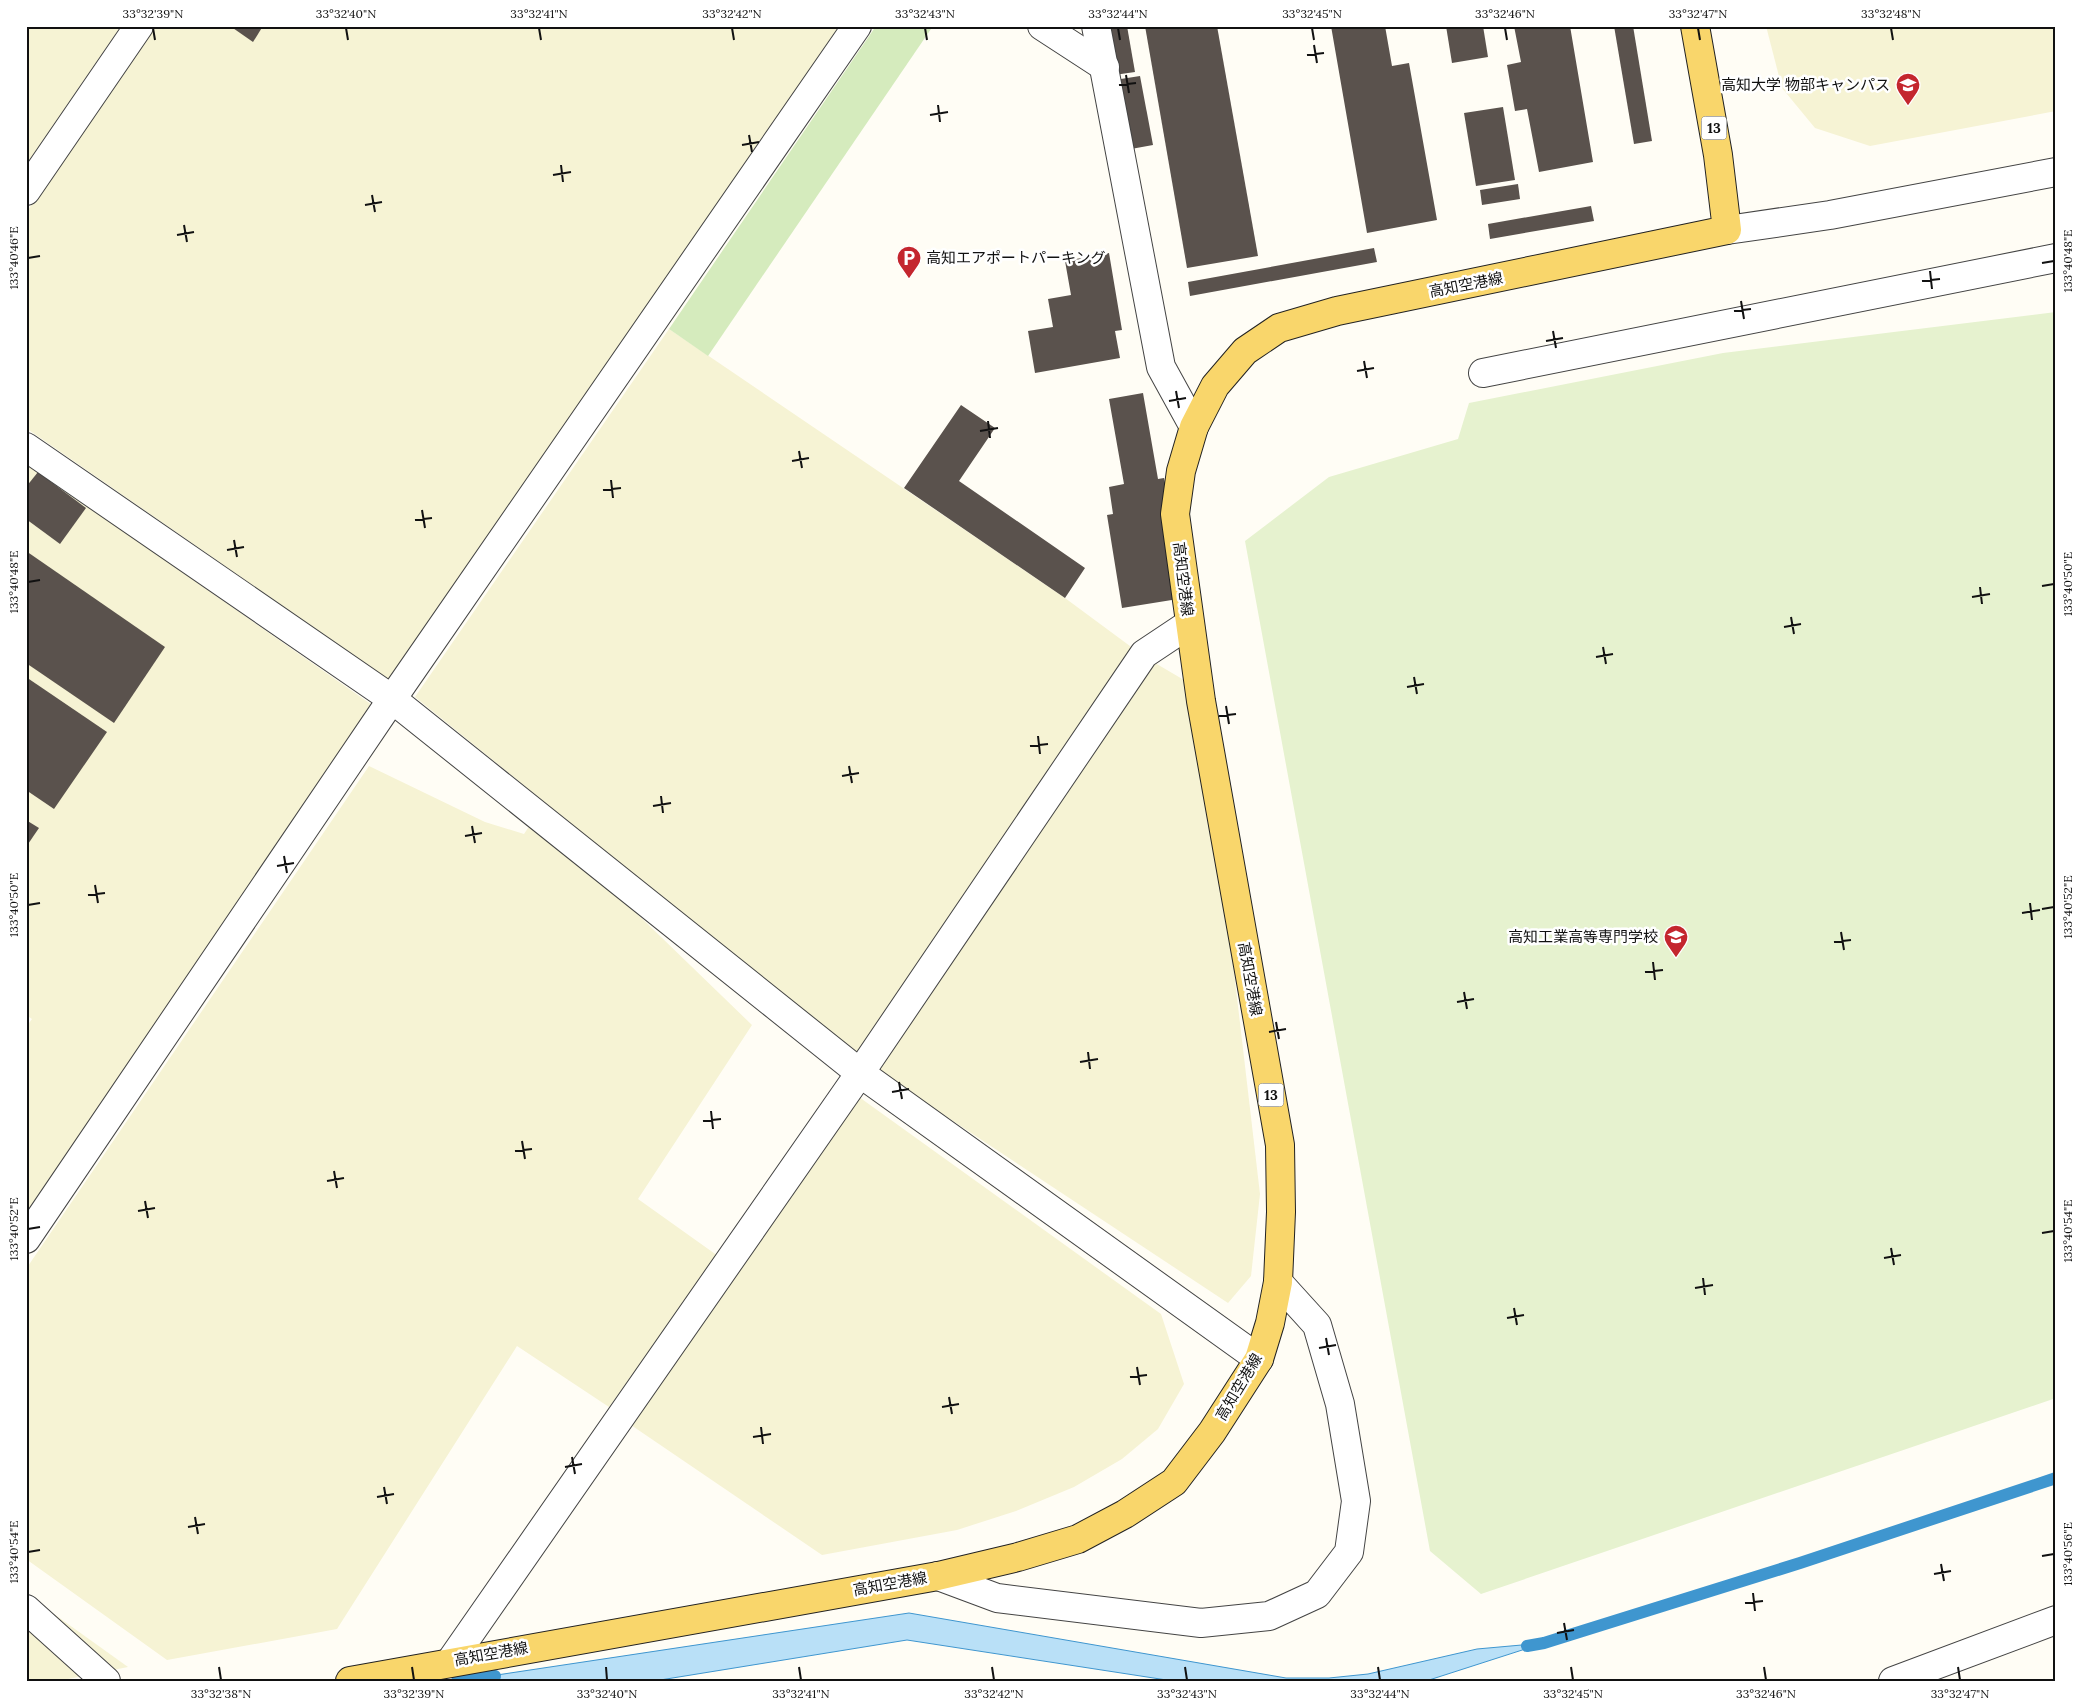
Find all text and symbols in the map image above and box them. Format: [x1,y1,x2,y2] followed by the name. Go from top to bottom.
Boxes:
[123,6,183,21] text: 33°32'39"N
[316,6,376,21] text: 33°32'40"N
[510,6,568,21] text: 33°32'41"N
[702,6,762,21] text: 33°32'42"N
[895,6,955,21] text: 33°32'43"N
[1088,6,1148,21] text: 33°32'44"N
[1282,6,1342,21] text: 33°32'45"N
[1475,6,1535,21] text: 33°32'46"N
[1669,6,1727,21] text: 33°32'47"N
[1861,6,1921,21] text: 33°32'48"N
[1895,72,1921,106] school or university icon: 高知大学 物部キャンパス
[1721,75,1890,94] place label: 高知大学 物部キャンパス
[1702,116,1726,140] road number: 13
[6,226,21,290] text: 133°40'46"E
[2060,230,2075,292] text: 133°40'48"E
[896,245,922,279] parking icon: 高知エアポートパーキング
[926,248,1106,267] place label: 高知エアポートパーキング
[1427,268,1505,301] street label: 高知空港線
[1169,541,1197,617] street label: 高知空港線
[6,551,21,613] text: 133°40'48"E
[2060,552,2075,616] text: 133°40'50"E
[6,873,21,937] text: 133°40'50"E
[2060,875,2075,939] text: 133°40'52"E
[1663,924,1689,958] school or university icon: 高知工業高等専門学校
[1508,927,1658,946] place label: 高知工業高等専門学校
[1235,940,1266,1018] street label: 高知空港線
[1258,1084,1284,1106] road number: 13
[6,1197,21,1261] text: 133°40'52"E
[2060,1199,2075,1263] text: 133°40'54"E
[1211,1350,1266,1424] street label: 高知空港線
[6,1520,21,1584] text: 133°40'54"E
[2060,1522,2075,1586] text: 133°40'56"E
[851,1568,929,1599] street label: 高知空港線
[452,1638,530,1669] street label: 高知空港線
[191,1686,251,1701] text: 33°32'38"N
[384,1686,444,1701] text: 33°32'39"N
[577,1686,637,1701] text: 33°32'40"N
[772,1686,830,1701] text: 33°32'41"N
[964,1686,1024,1701] text: 33°32'42"N
[1157,1686,1217,1701] text: 33°32'43"N
[1350,1686,1410,1701] text: 33°32'44"N
[1543,1686,1603,1701] text: 33°32'45"N
[1736,1686,1796,1701] text: 33°32'46"N
[1931,1686,1989,1701] text: 33°32'47"N

